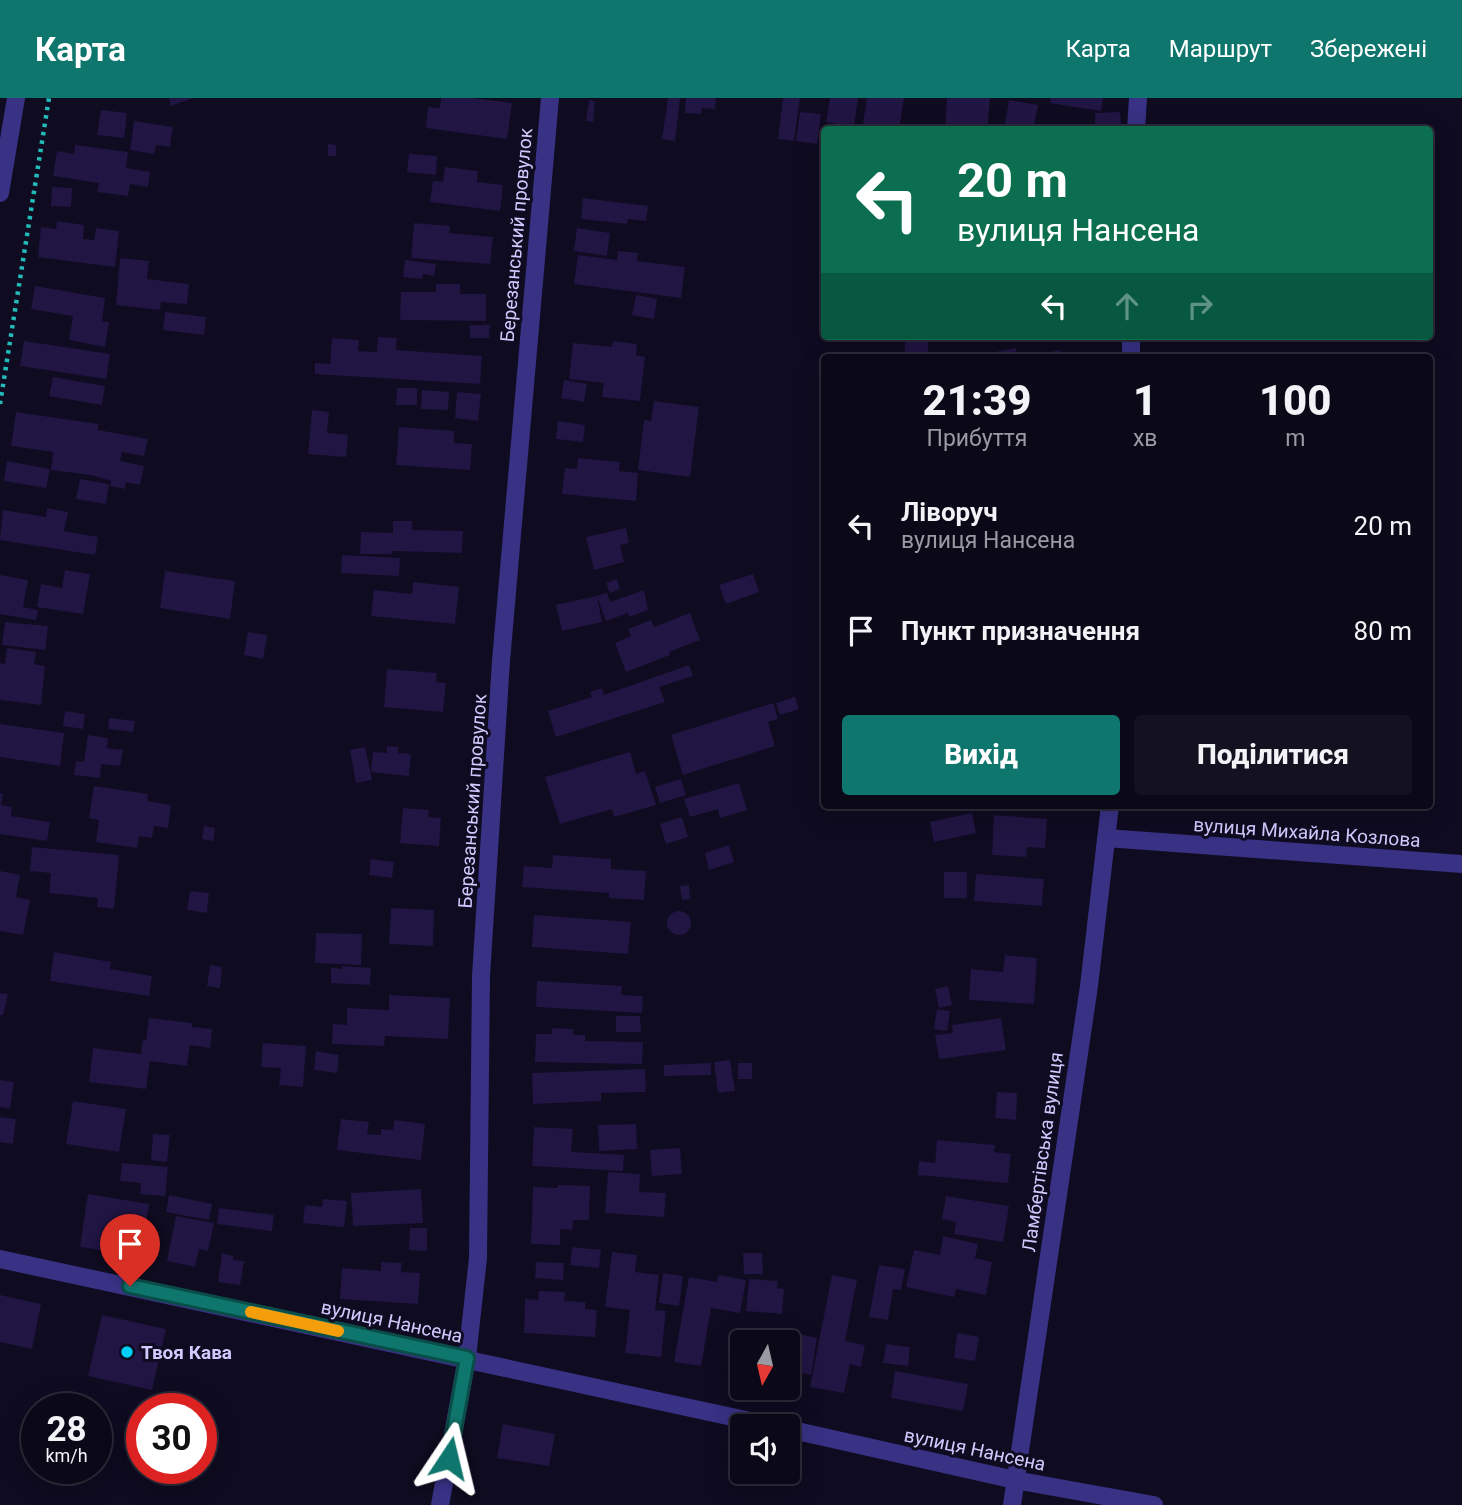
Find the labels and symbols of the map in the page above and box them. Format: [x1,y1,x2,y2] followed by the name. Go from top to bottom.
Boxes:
[496,126,537,343] street label: Березанський провулок
[454,692,492,909] street label: Березанський провулок
[1193,813,1421,852] street label: вулиця Михайла Козлова
[1017,1051,1068,1254] street label: Ламбертівська вулиця
[100,1214,160,1286] pin
[319,1295,465,1348] street label: вулиця Нансена
[730,1330,800,1400] north arrow
[141,1341,232,1364] place label: Твоя Кава
[119,1344,135,1360] marker: Твоя Кава
[126,1393,217,1484] speed limit sign: 30
[412,1421,486,1495] position arrow
[902,1423,1048,1476] street label: вулиця Нансена

